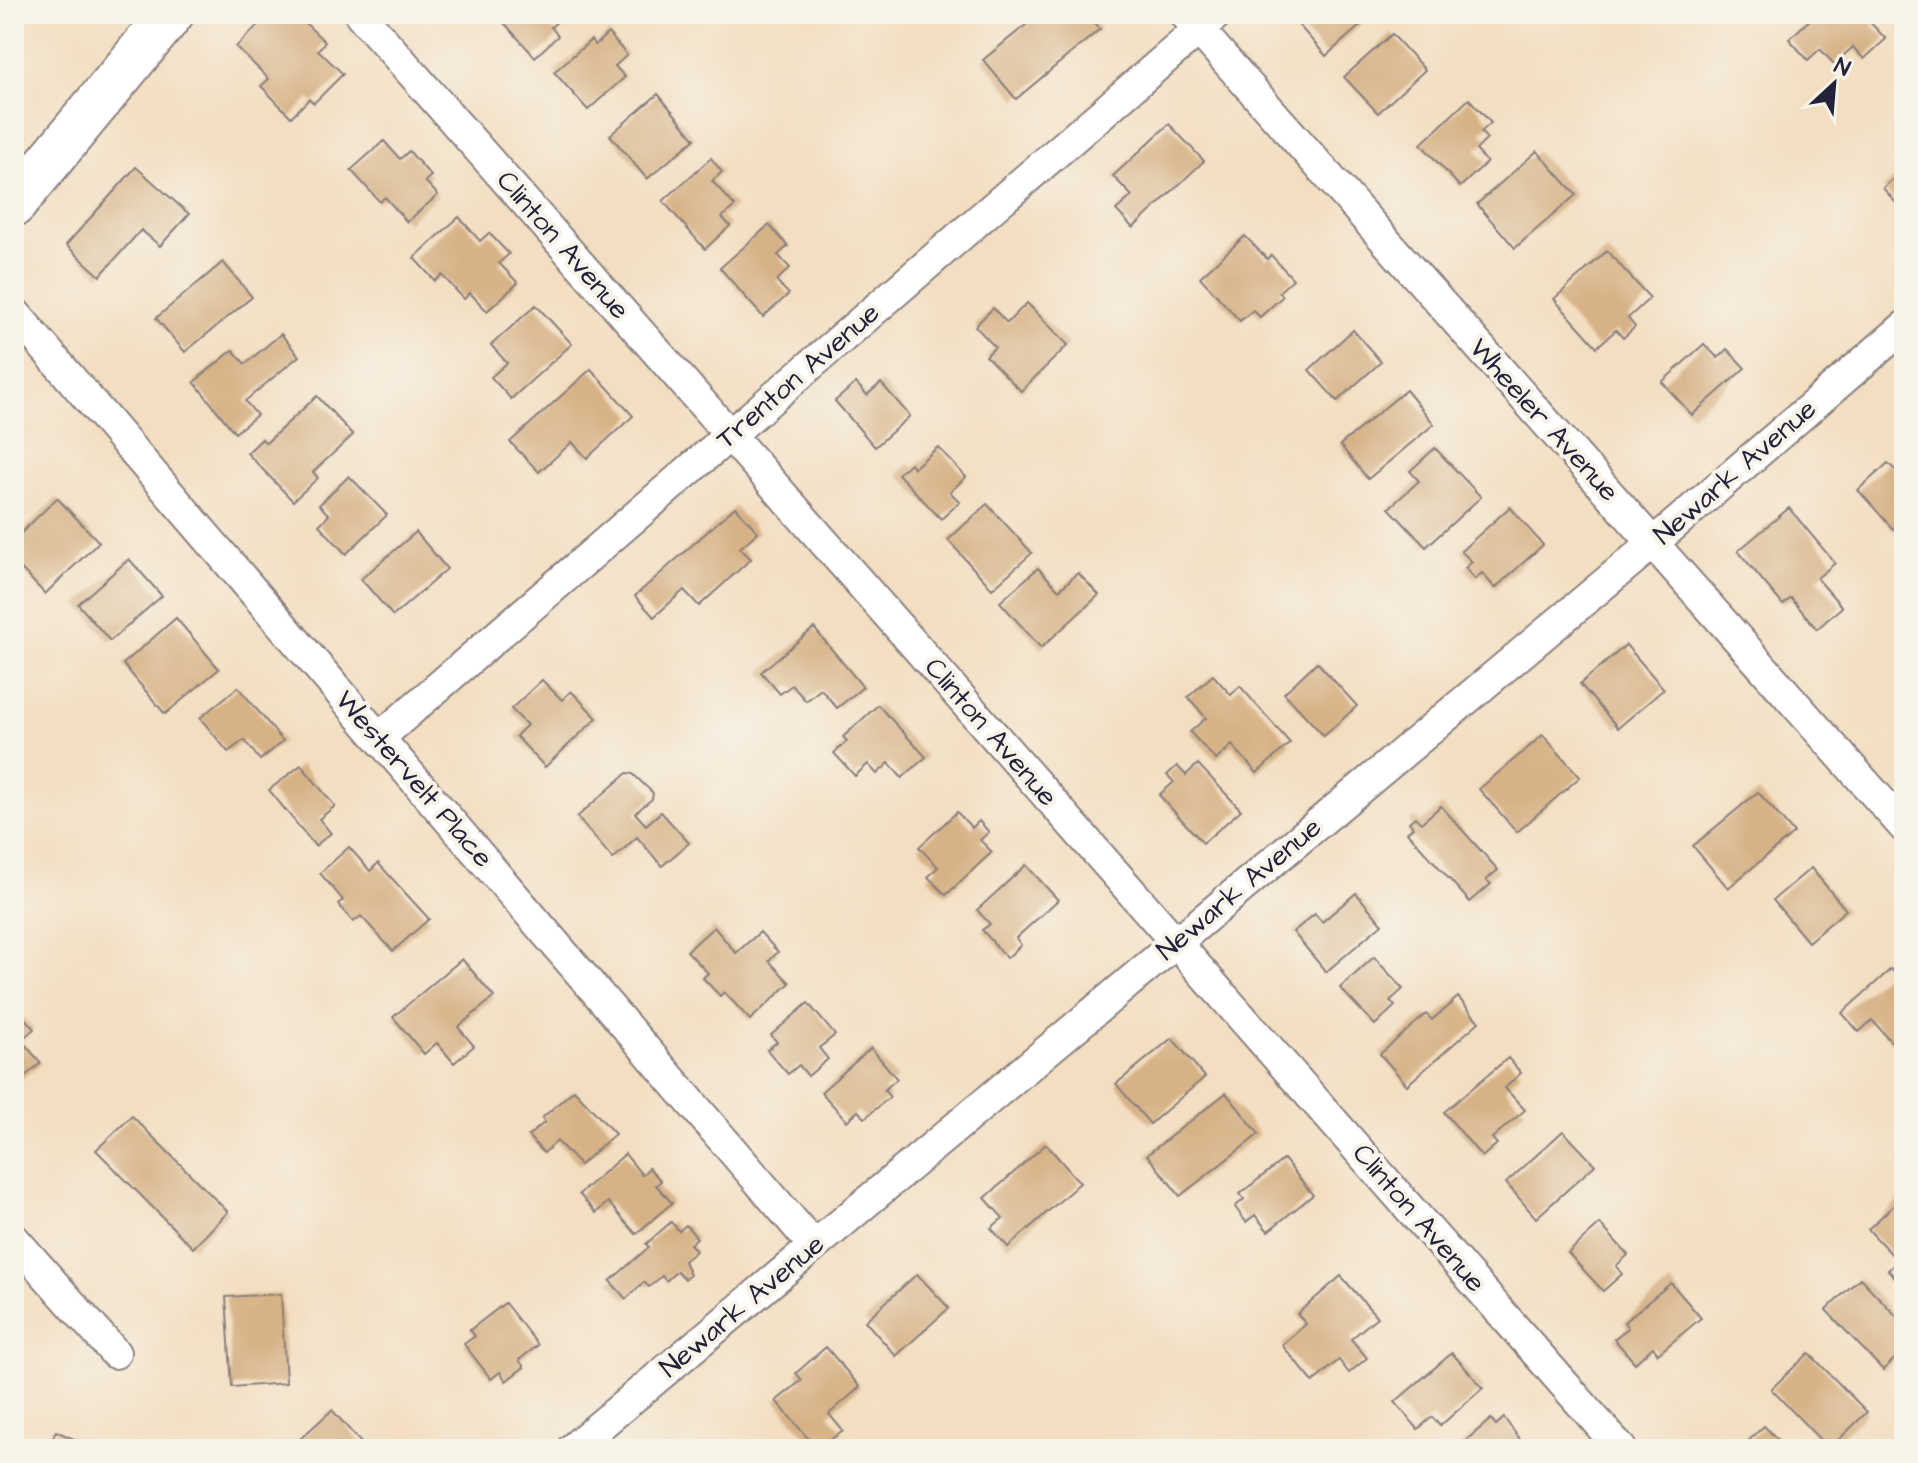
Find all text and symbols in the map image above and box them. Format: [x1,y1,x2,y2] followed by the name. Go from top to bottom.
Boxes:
[1794,44,1874,124] north arrow
[1829,50,1855,84] text: N
[487,162,639,328] street label: Clinton Avenue
[708,294,888,458] street label: Trenton Avenue
[1460,330,1628,510] street label: Wheeler Avenue
[1645,390,1825,554] street label: Newark Avenue
[915,649,1067,815] street label: Clinton Avenue
[326,682,502,876] street label: Westervelt Place
[1148,808,1330,970] street label: Newark Avenue
[1343,1135,1495,1301] street label: Clinton Avenue
[651,1225,833,1387] street label: Newark Avenue

